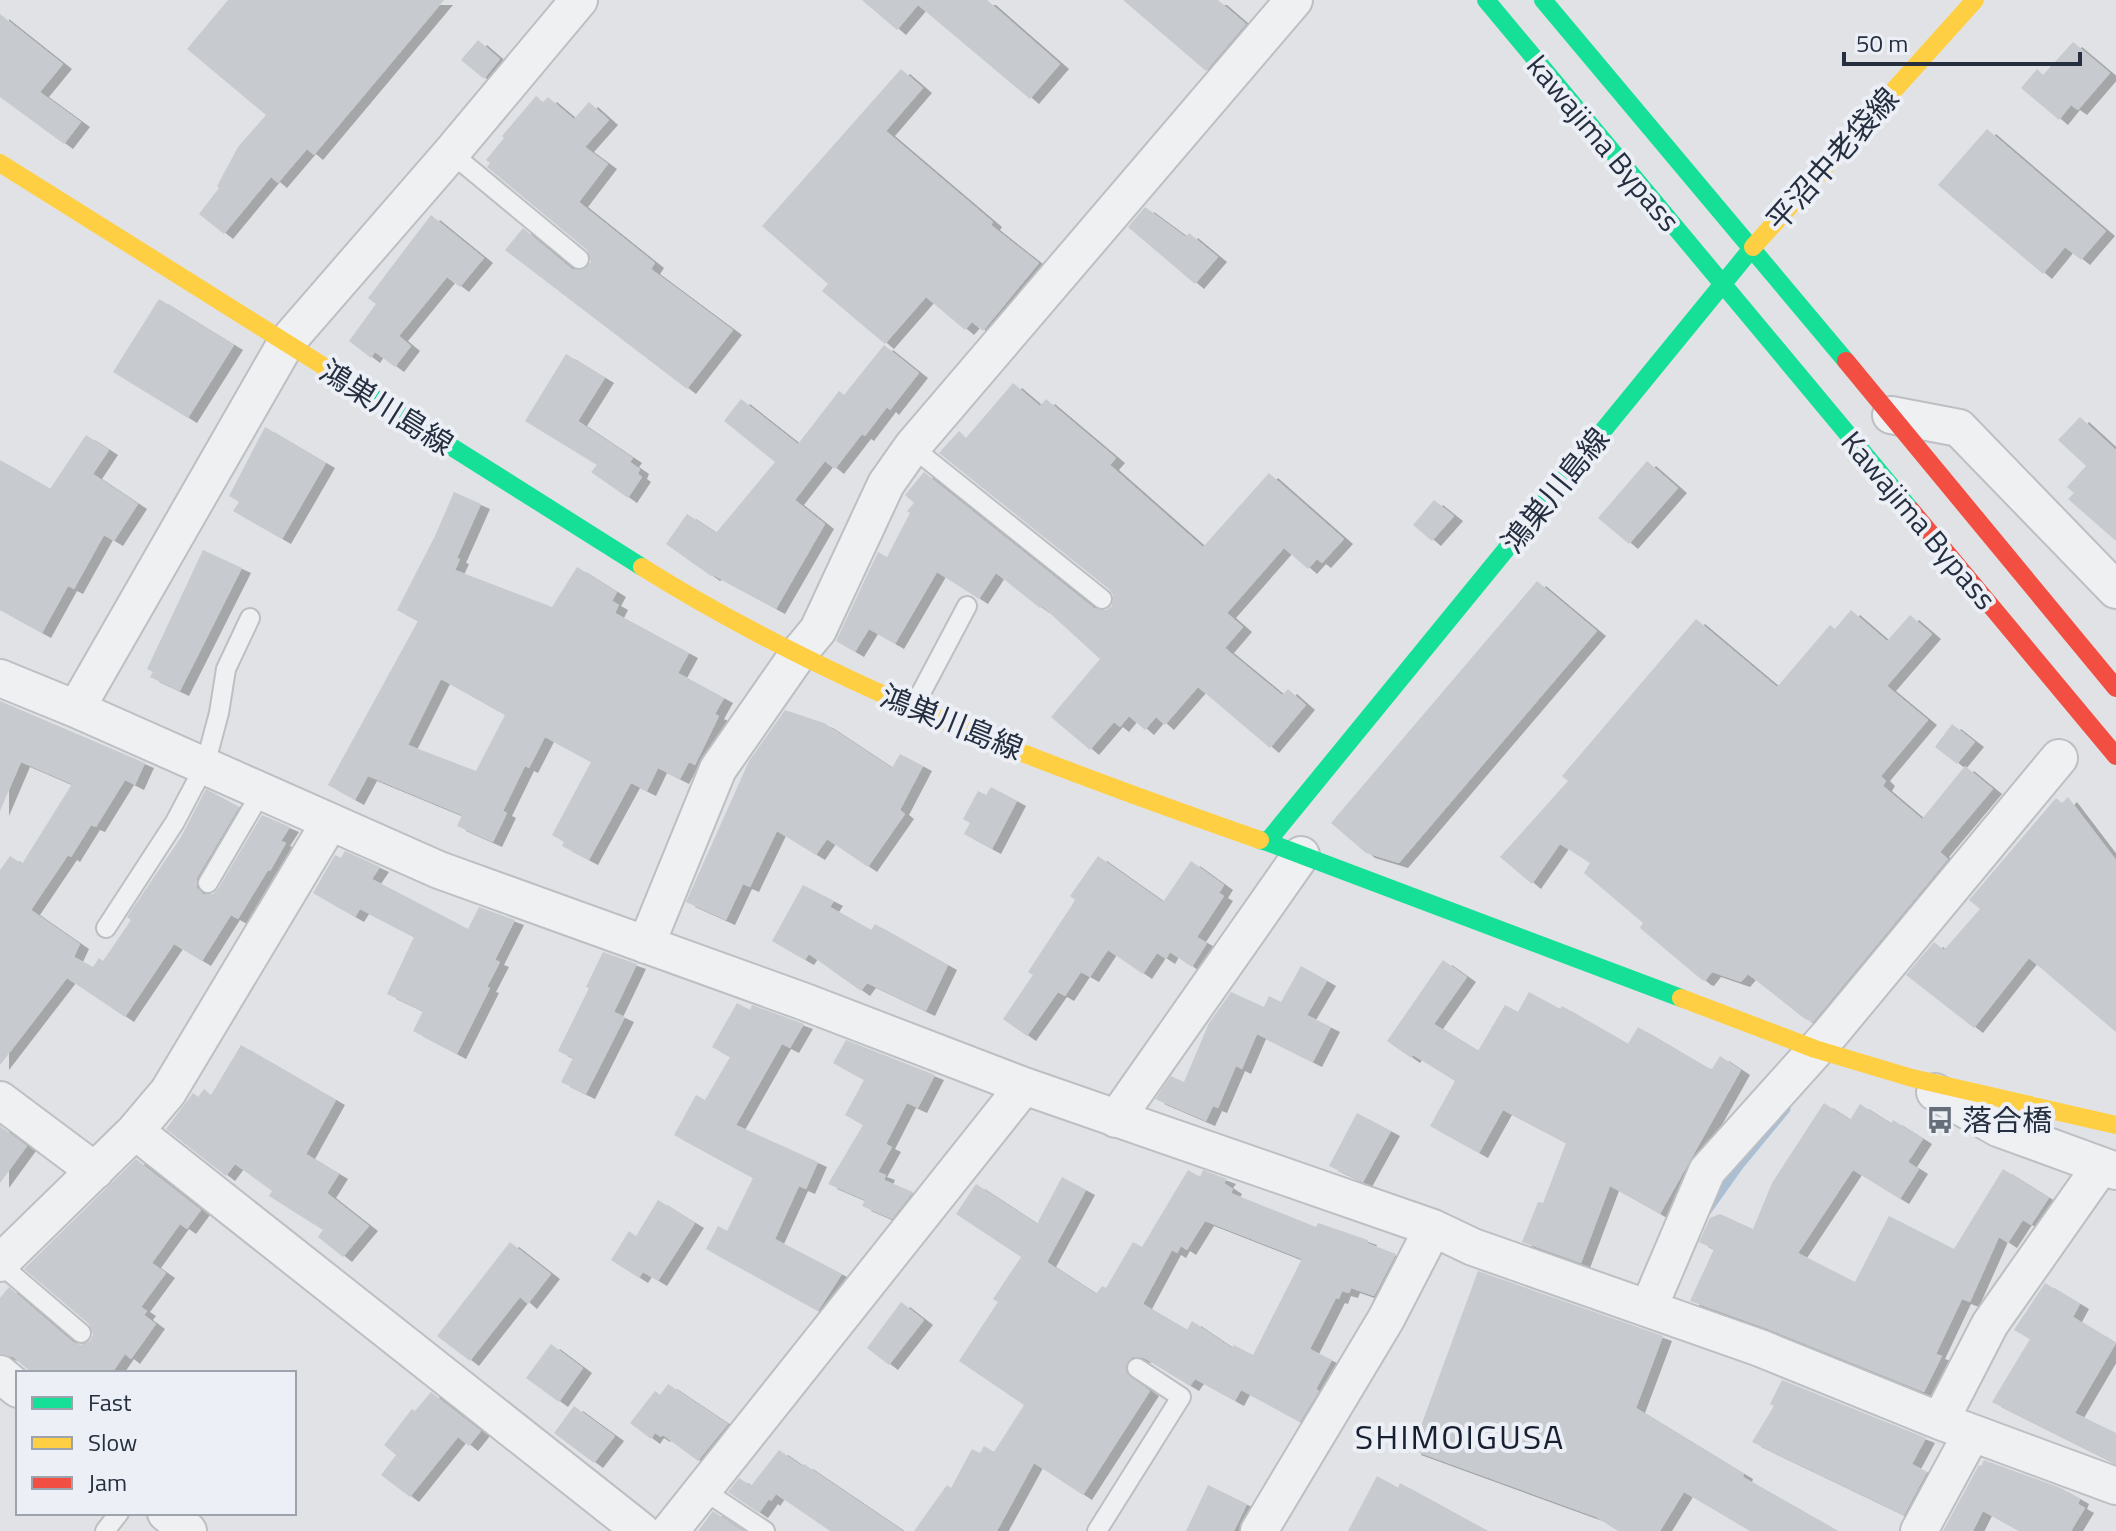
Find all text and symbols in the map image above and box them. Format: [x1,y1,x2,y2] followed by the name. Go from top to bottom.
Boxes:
[1844,16,2080,66] scale bar
[1856,25,1908,61] text: 50 m
[1516,45,1692,241] street label: kawajima Bypass
[1755,77,1909,241] street label: 平沼中老袋線
[311,348,463,466] street label: 鴻巣川島線
[1490,417,1620,563] street label: 鴻巣川島線
[1830,420,2008,620] street label: Kawajima Bypass
[874,673,1030,771] street label: 鴻巣川島線
[1962,1097,2052,1143] place label: 落合橋
[1925,1105,1955,1135] bus stop icon: 落合橋
[16,1371,296,1515] legend
[88,1384,132,1420] text: Fast
[1355,1410,1565,1462] district label: SHIMOIGUSA
[88,1424,137,1460] text: Slow
[88,1464,127,1500] text: Jam

